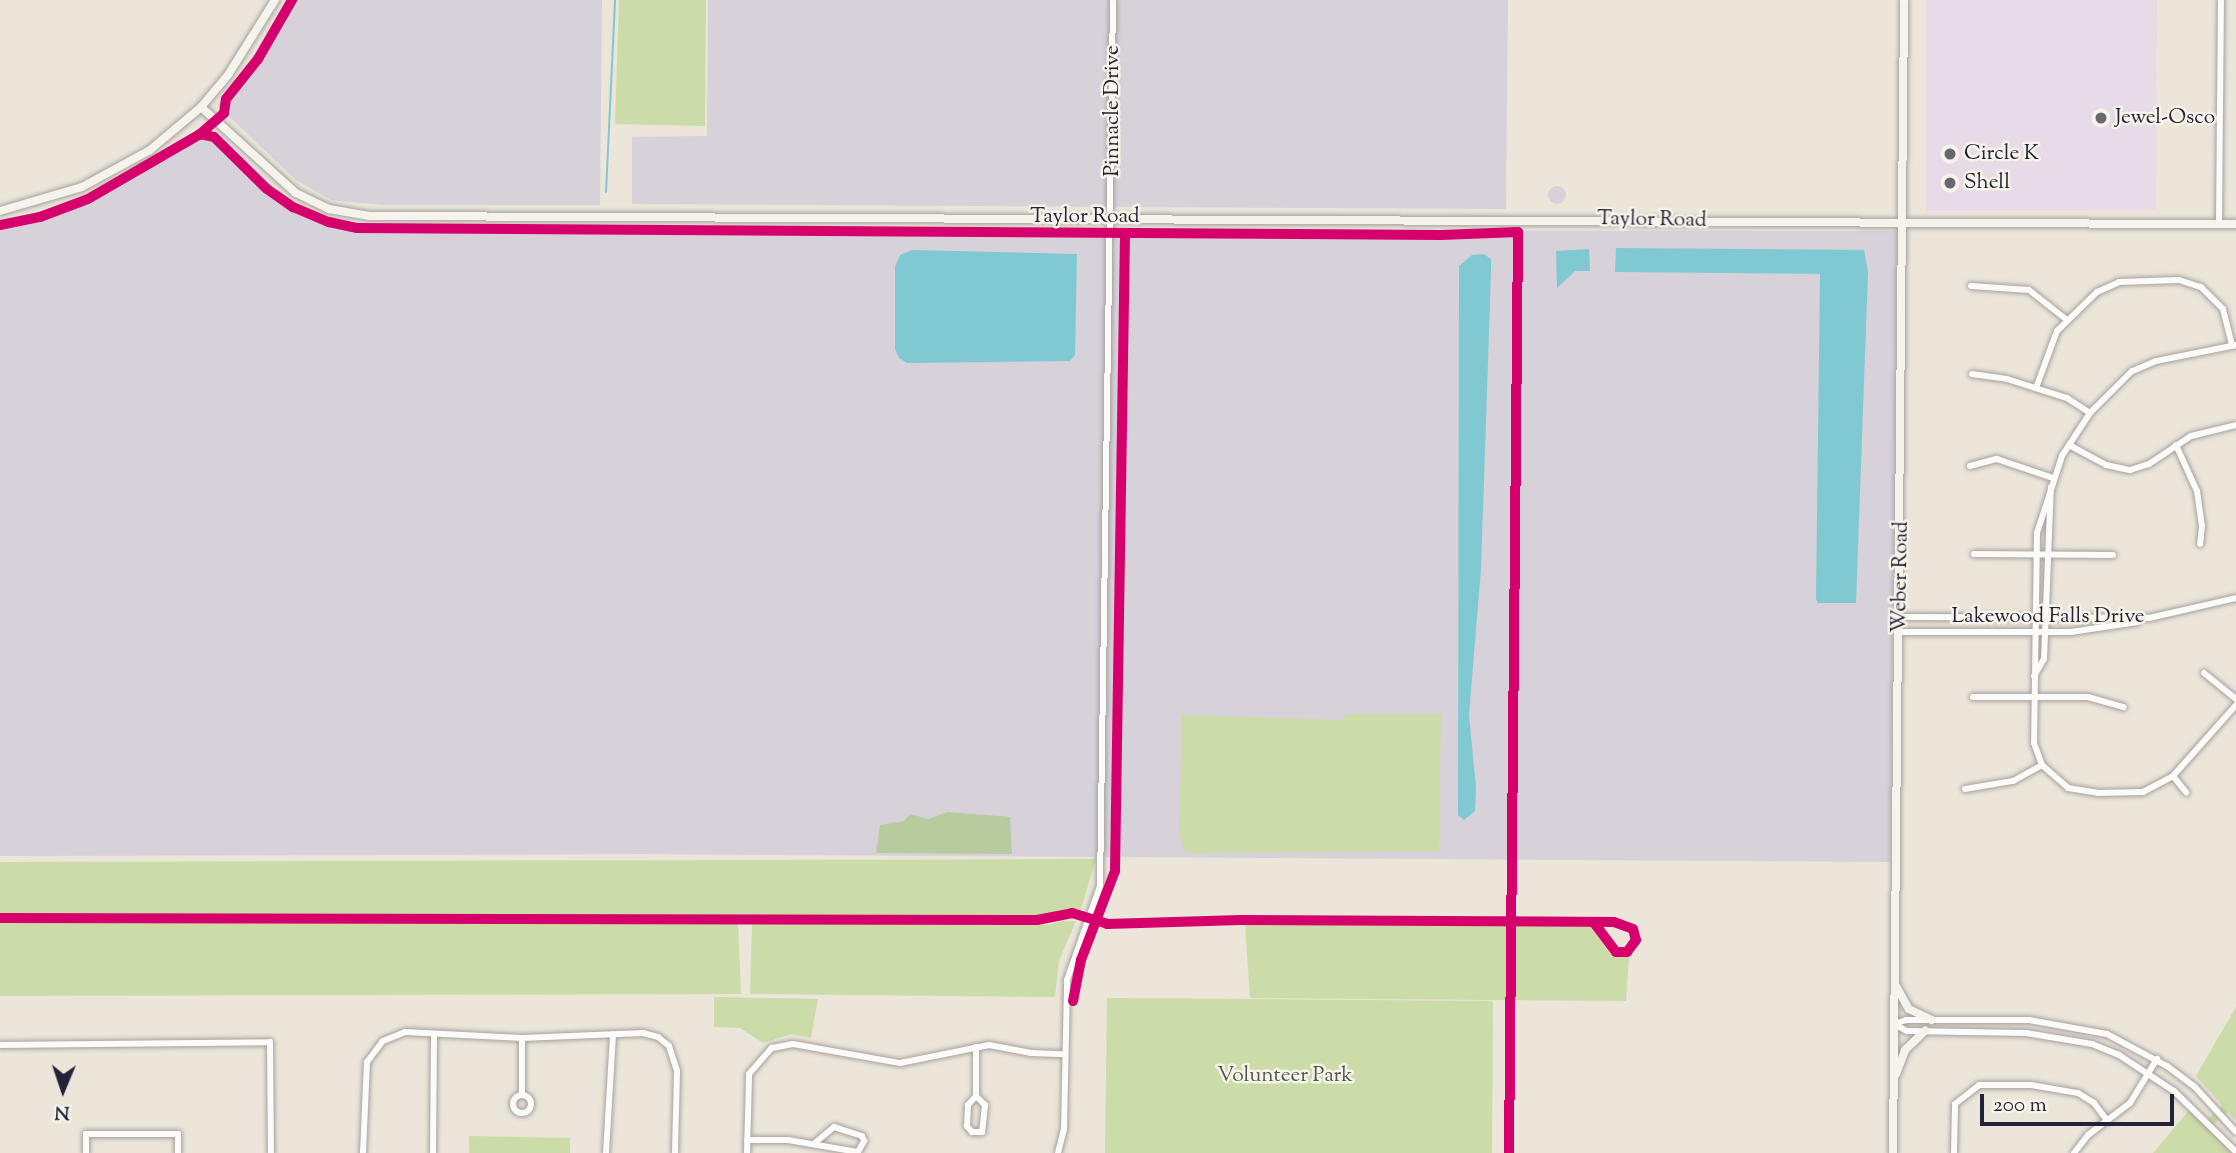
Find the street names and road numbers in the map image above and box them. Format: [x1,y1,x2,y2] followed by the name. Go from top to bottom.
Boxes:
[1100,45,1126,177] street label: Pinnacle Drive
[1030,204,1140,230] street label: Taylor Road
[1597,206,1707,234] street label: Taylor Road
[1887,521,1915,633] street label: Weber Road
[1951,604,2145,630] street label: Lakewood Falls Drive

